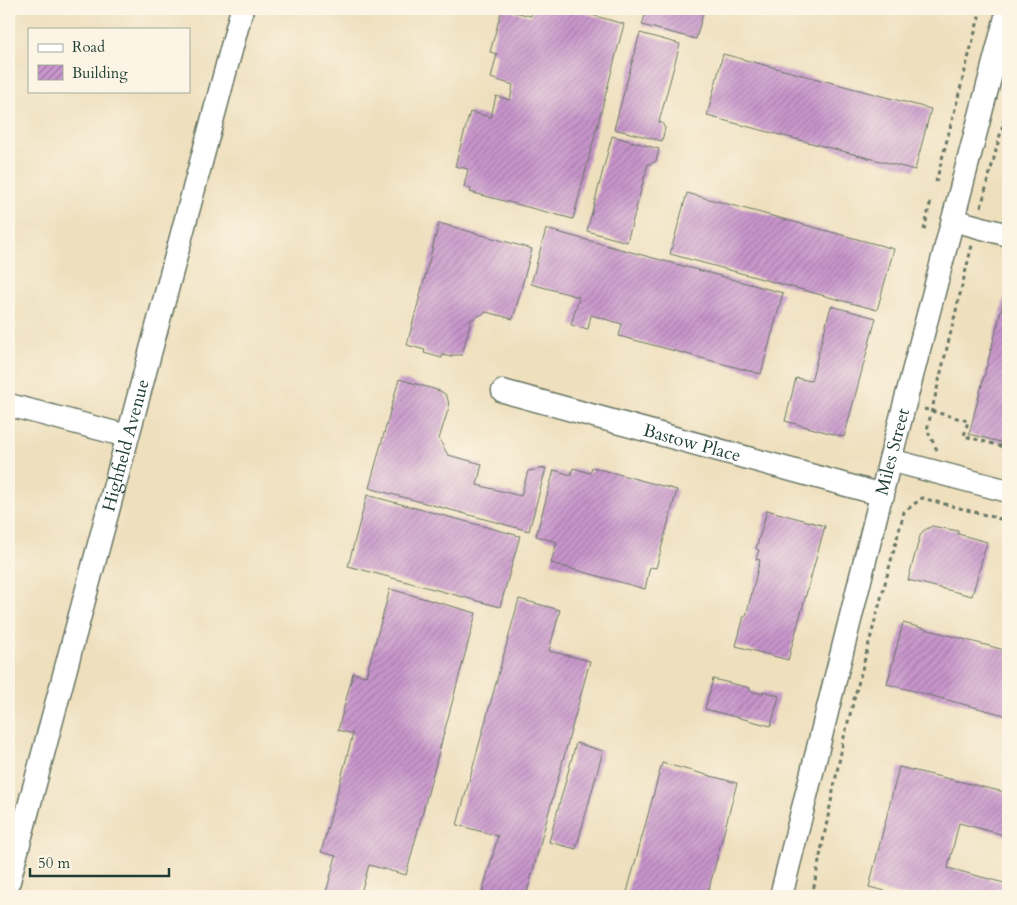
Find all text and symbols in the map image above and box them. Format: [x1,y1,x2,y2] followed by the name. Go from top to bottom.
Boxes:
[28,28,190,92] legend
[72,37,105,57] text: Road
[72,63,128,83] text: Building
[96,377,156,514] street label: Highfield Avenue
[870,405,916,498] street label: Miles Street
[640,418,744,469] street label: Bastow Place
[30,845,169,877] scale bar
[38,853,70,873] text: 50 m

